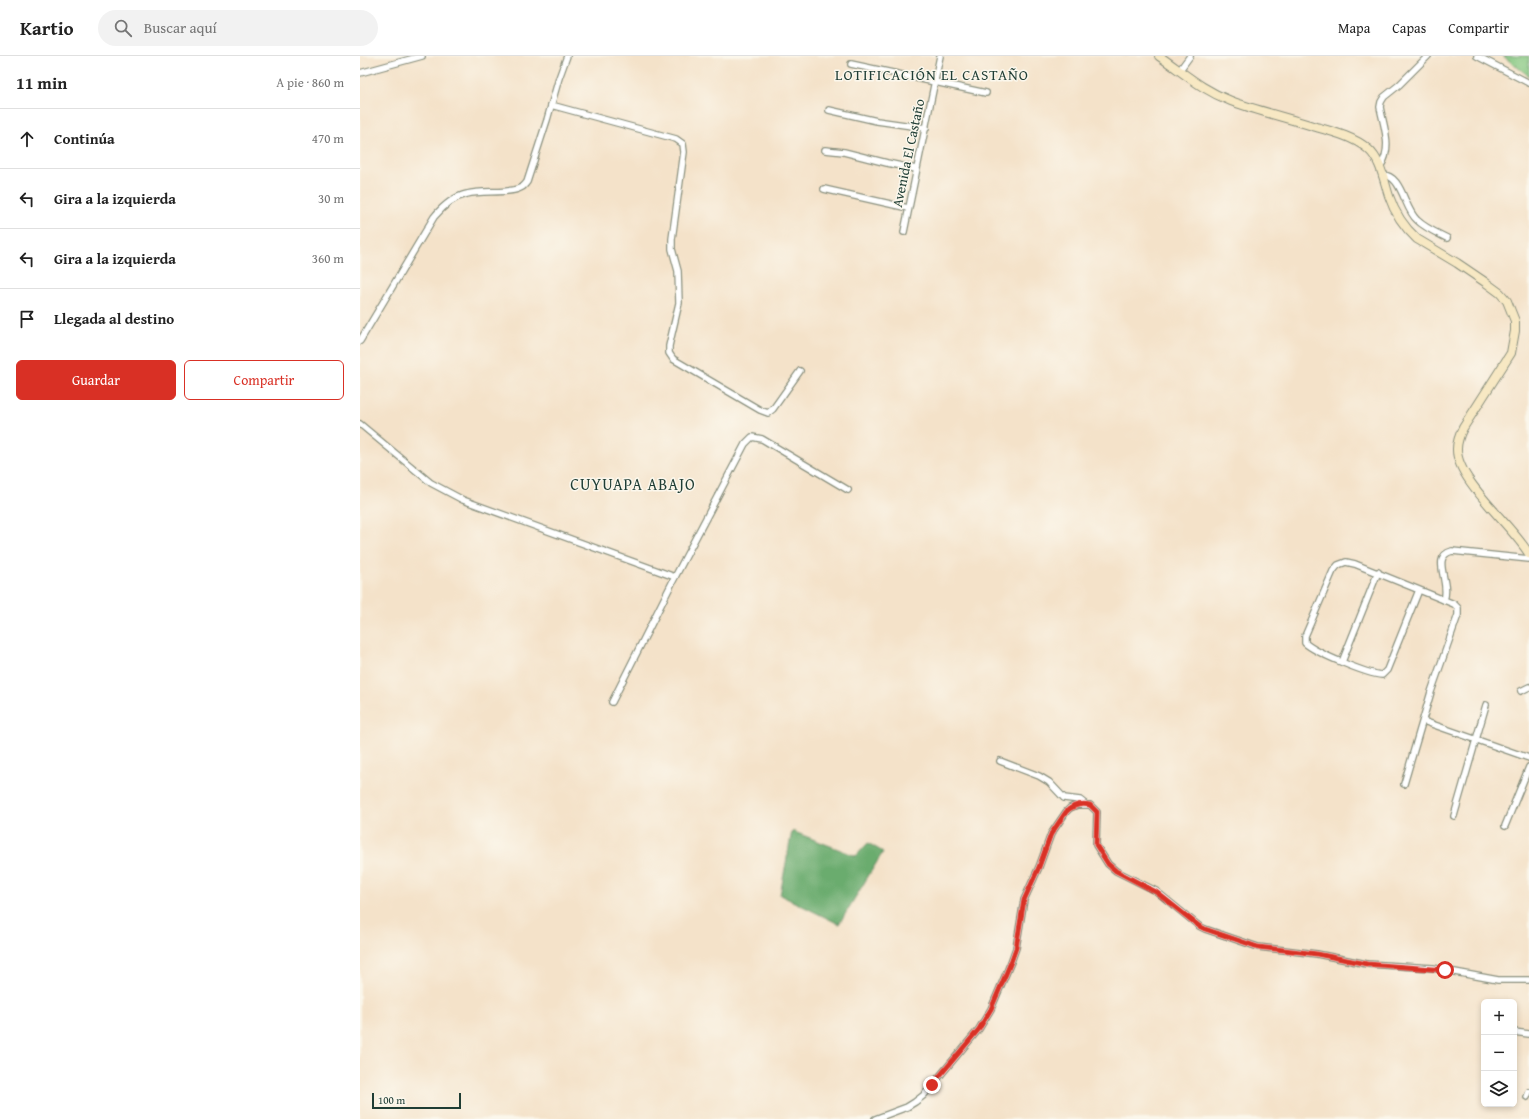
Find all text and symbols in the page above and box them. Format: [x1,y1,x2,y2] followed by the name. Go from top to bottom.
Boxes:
[98,10,378,46] search box
[20,14,74,42] text: Kartio
[112,17,134,39] icon: search
[144,17,217,38] text: Buscar aquí
[1338,18,1370,38] text: Mapa
[1392,18,1426,38] text: Capas
[1448,18,1509,38] text: Compartir
[835,64,1029,85] district label: LOTIFICACIÓN EL CASTAÑO
[16,70,67,95] text: 11 min
[276,73,344,92] text: A pie · 860 m
[887,97,929,209] street label: Avenida El Castaño
[16,128,38,150] icon: ahead
[54,128,115,149] text: Continúa
[312,129,344,148] text: 470 m
[16,188,38,210] icon: left
[54,188,176,209] text: Gira a la izquierda
[318,189,344,208] text: 30 m
[16,248,38,270] icon: left
[54,248,176,269] text: Gira a la izquierda
[312,249,344,268] text: 360 m
[16,308,38,330] icon: arrive
[54,308,174,329] text: Llegada al destino
[16,360,176,400] button: Guardar
[184,360,344,400] button: Compartir
[570,472,696,496] district label: CUYUAPA ABAJO
[1436,961,1454,979] route start
[1481,999,1517,1107] map controls
[1481,999,1517,1035] button: +
[1481,1035,1517,1071] button: −
[1481,1071,1517,1107] button: layers
[923,1076,941,1094] route end
[372,1091,461,1110] scale bar
[378,1092,405,1108] text: 100 m

